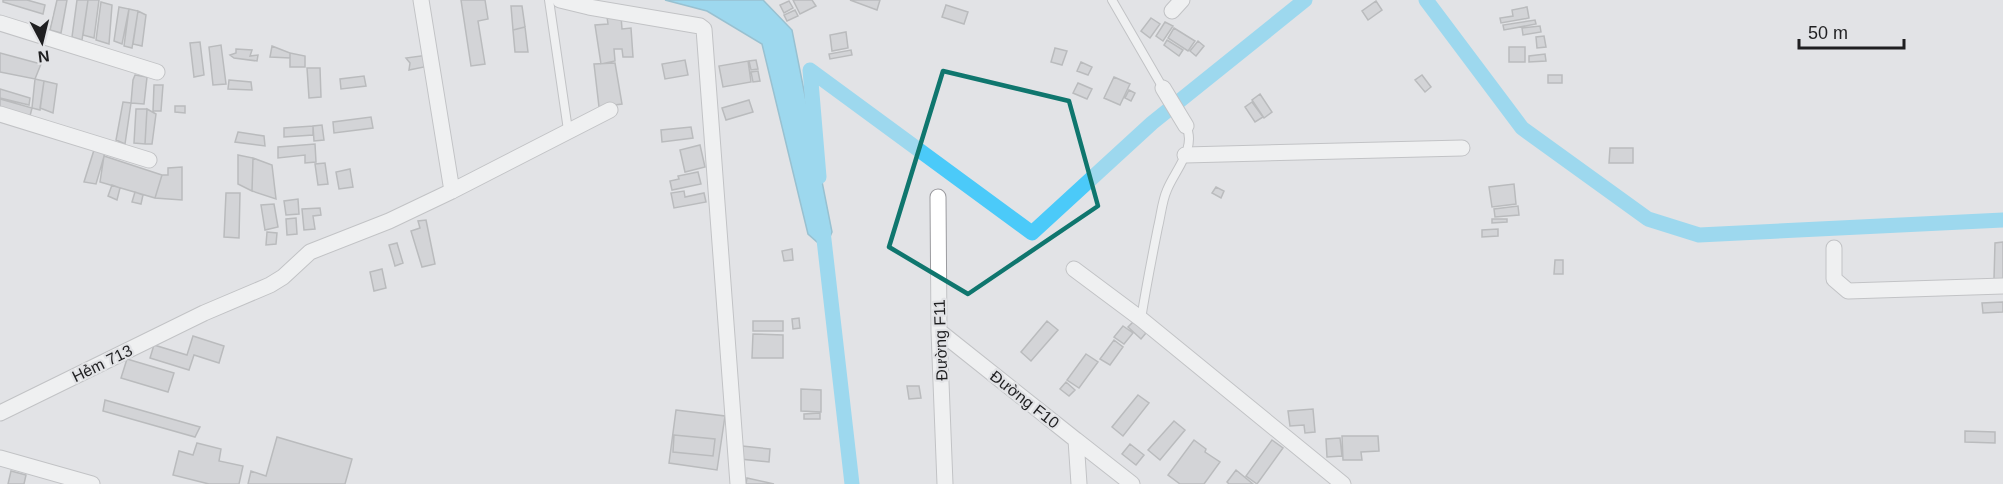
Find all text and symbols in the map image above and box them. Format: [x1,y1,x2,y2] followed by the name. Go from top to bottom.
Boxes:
[12,12,72,72] north arrow
[1799,12,1904,50] scale bar
[1808,23,1848,43] text: 50 m
[37,47,51,66] text: N
[931,299,950,381] street label: Đường F11
[69,342,135,385] street label: Hẻm 713
[987,367,1063,432] street label: Đường F10

